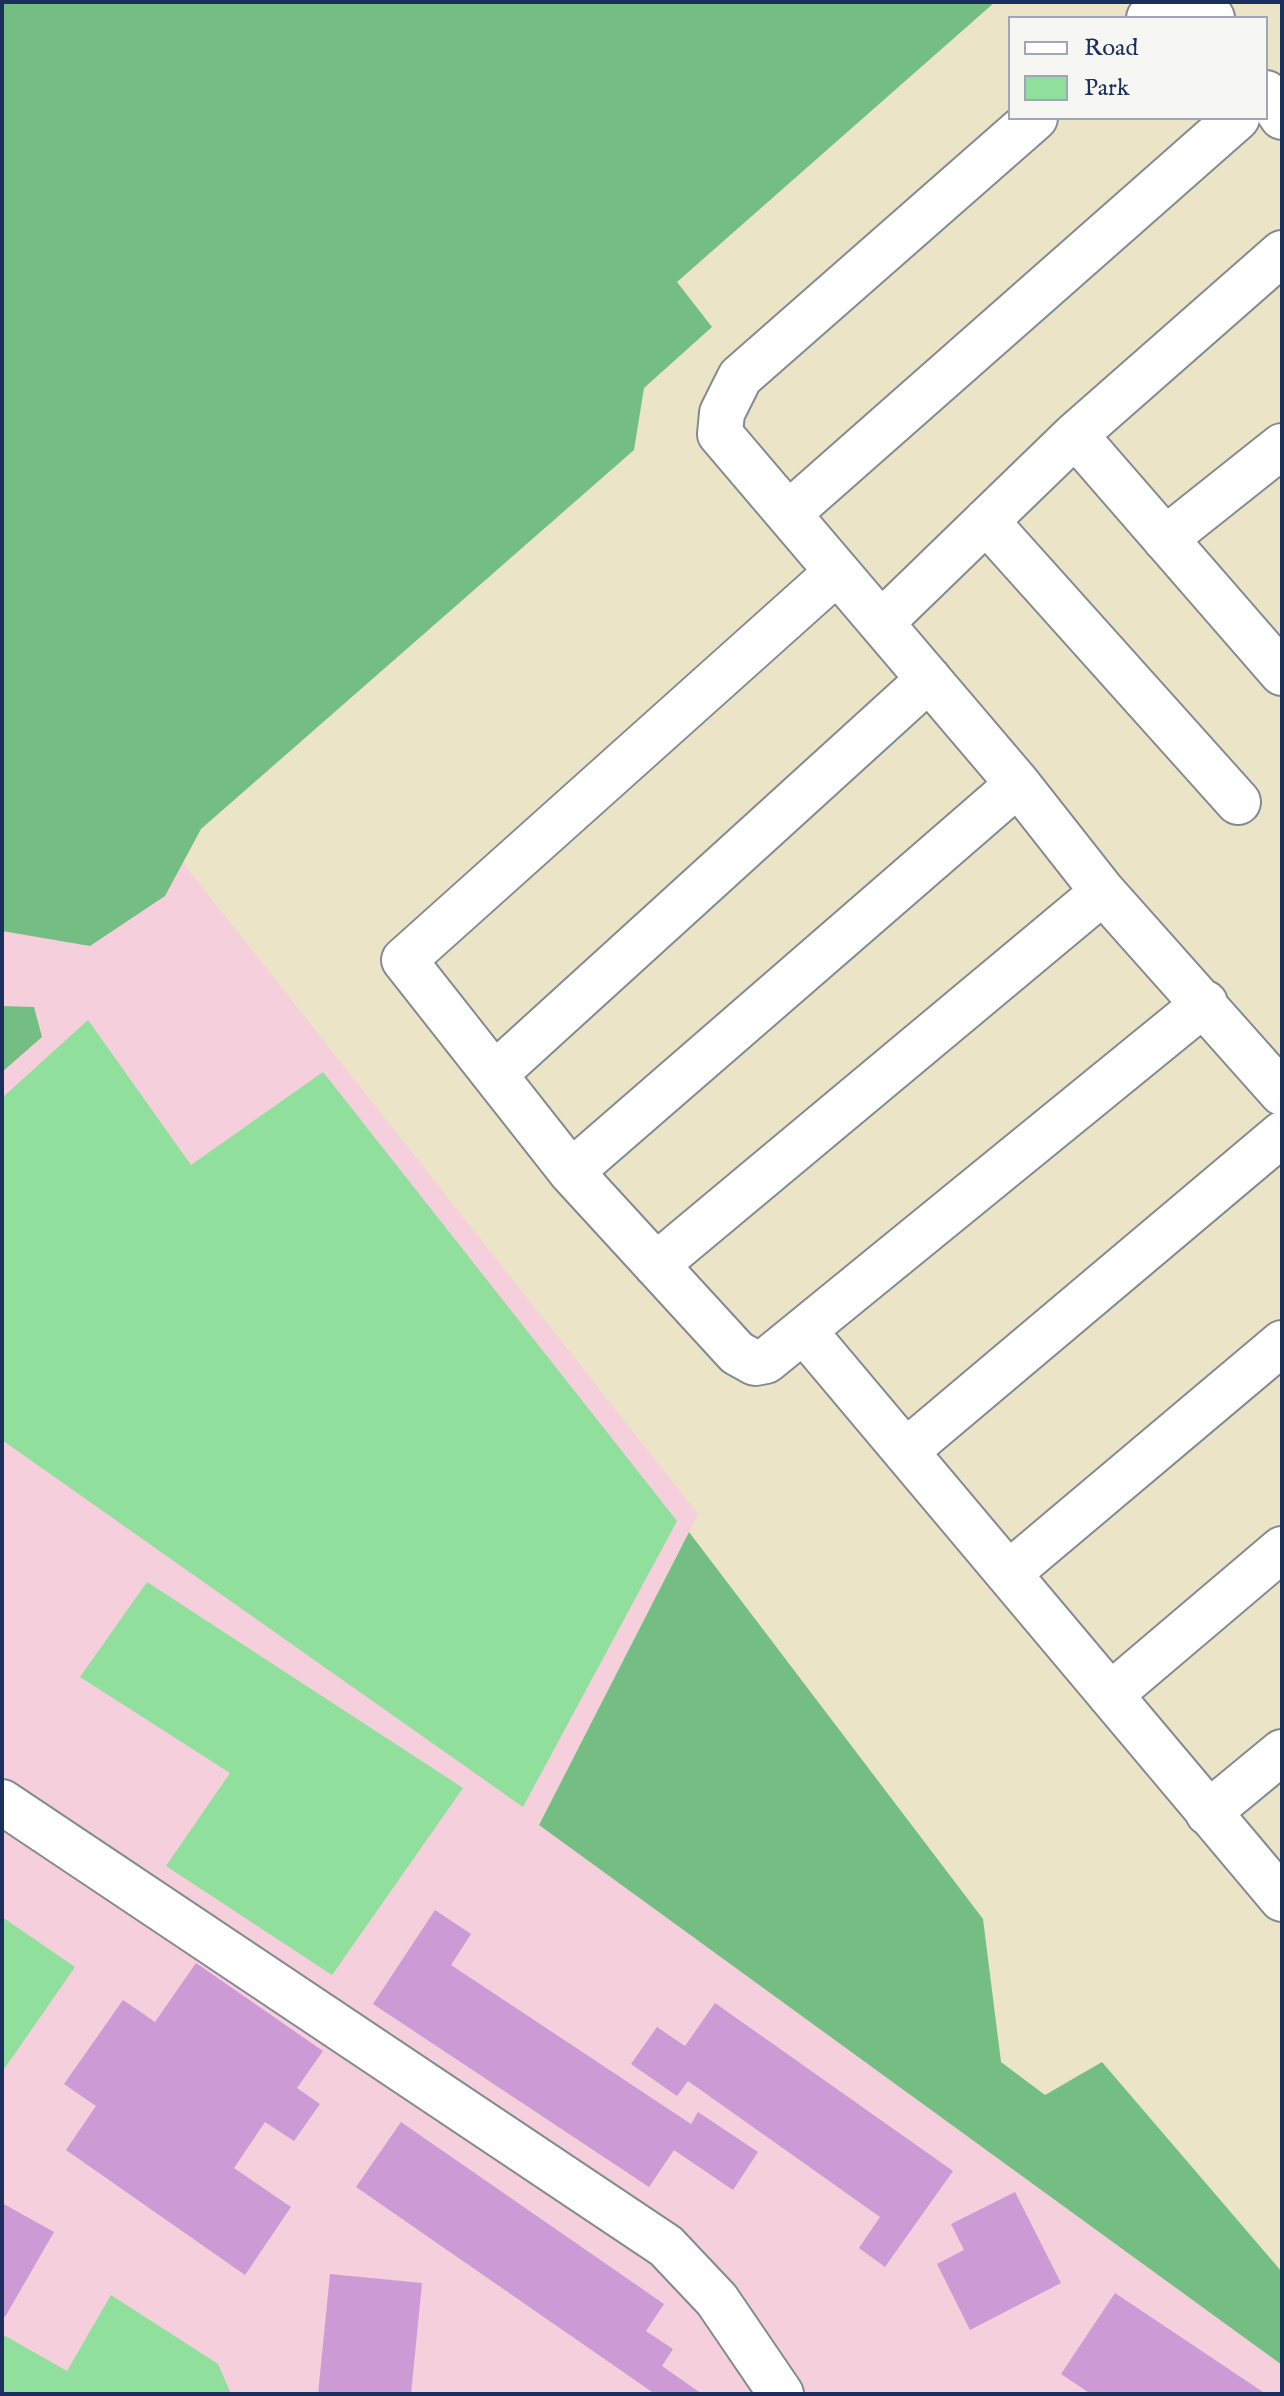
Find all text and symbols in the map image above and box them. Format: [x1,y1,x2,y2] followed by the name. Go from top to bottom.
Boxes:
[1008,16,1268,120] legend
[1084,33,1138,64] text: Road
[1084,73,1130,104] text: Park

